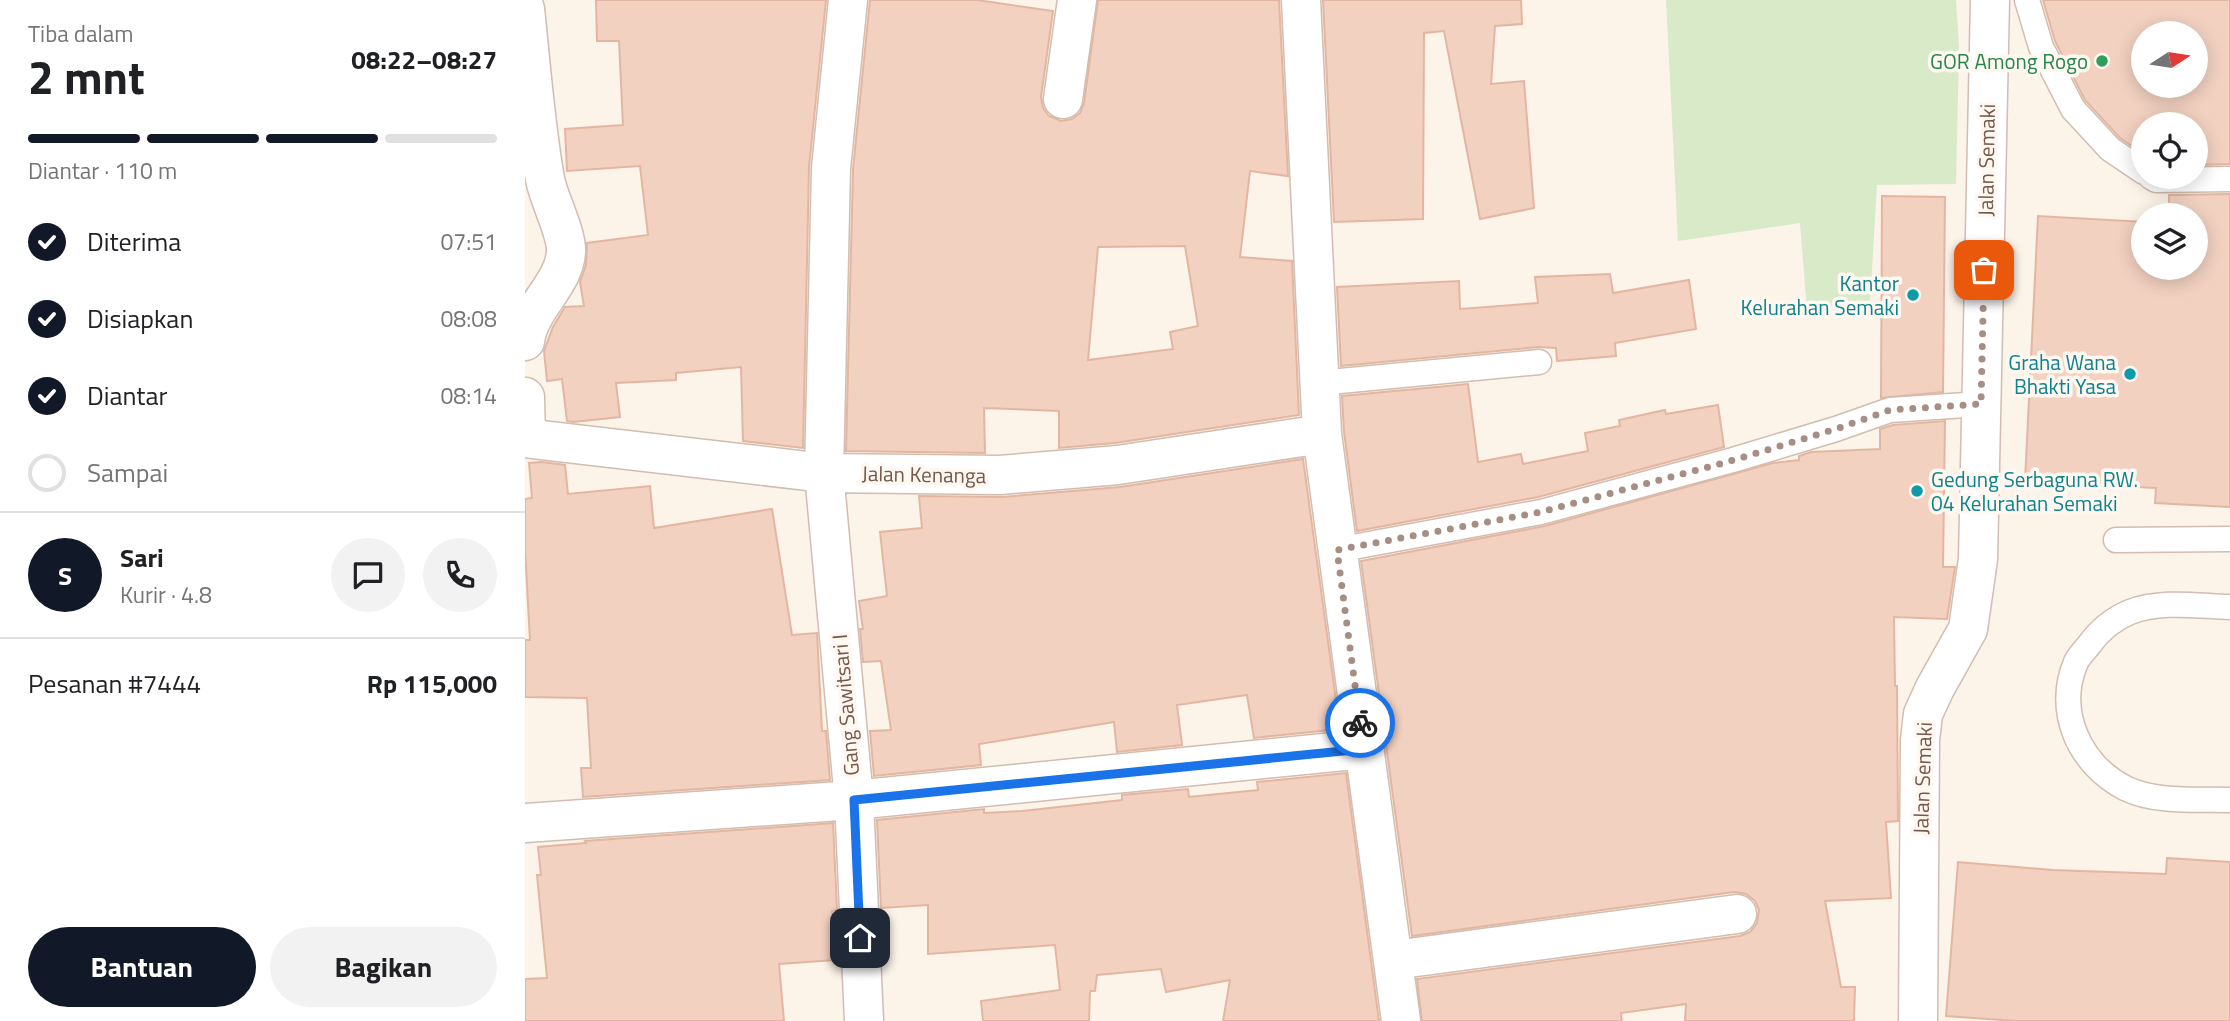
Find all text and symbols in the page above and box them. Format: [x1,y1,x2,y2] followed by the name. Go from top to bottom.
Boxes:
[28,16,134,51] text: Tiba dalam
[2131,21,2209,98] north arrow
[2131,21,2208,280] map controls
[351,40,497,79] text: 08:22–08:27
[28,42,145,112] text: 2 mnt
[1930,45,2088,77] place label: GOR Among Rogo
[2094,53,2110,69] marker: GOR Among Rogo
[1969,103,2003,217] street label: Jalan Semaki
[2131,112,2208,189] button: locate
[28,153,177,188] text: Diantar · 110 m
[2131,203,2208,280] button: layers
[87,222,181,261] text: Diterima
[28,223,66,261] icon: check
[440,224,497,259] text: 07:51
[1954,240,2014,300] pin
[1965,251,2003,289] icon: bag
[1741,267,1899,323] place label: Kantor Kelurahan Semaki
[1905,287,1921,303] marker: Kantor Kelurahan Semaki
[87,299,193,338] text: Disiapkan
[28,300,66,338] icon: check
[440,301,497,336] text: 08:08
[2008,346,2116,402] place label: Graha Wana Bhakti Yasa
[2122,366,2138,382] marker: Graha Wana Bhakti Yasa
[87,376,168,415] text: Diantar
[28,377,66,415] icon: check
[440,378,497,413] text: 08:14
[87,453,168,492] text: Sampai
[861,457,987,491] street label: Jalan Kenanga
[1931,463,2138,519] place label: Gedung Serbaguna RW. 04 Kelurahan Semaki
[1909,483,1925,499] marker: Gedung Serbaguna RW. 04 Kelurahan Semaki
[120,538,164,577] text: Sari
[331,538,405,612] button: chat
[423,538,497,612] button: phone
[58,556,72,595] text: S
[120,577,212,612] text: Kurir · 4.8
[823,633,867,777] street label: Gang Sawitsari I
[28,664,201,703] text: Pesanan #7444
[367,664,497,703] text: Rp 115,000
[1325,688,1395,758] courier
[1341,704,1379,742] icon: bike
[1904,721,1940,835] street label: Jalan Semaki
[830,908,890,968] pin
[841,919,879,957] icon: home
[28,927,256,1007] button: Bantuan
[270,927,497,1007] button: Bagikan

